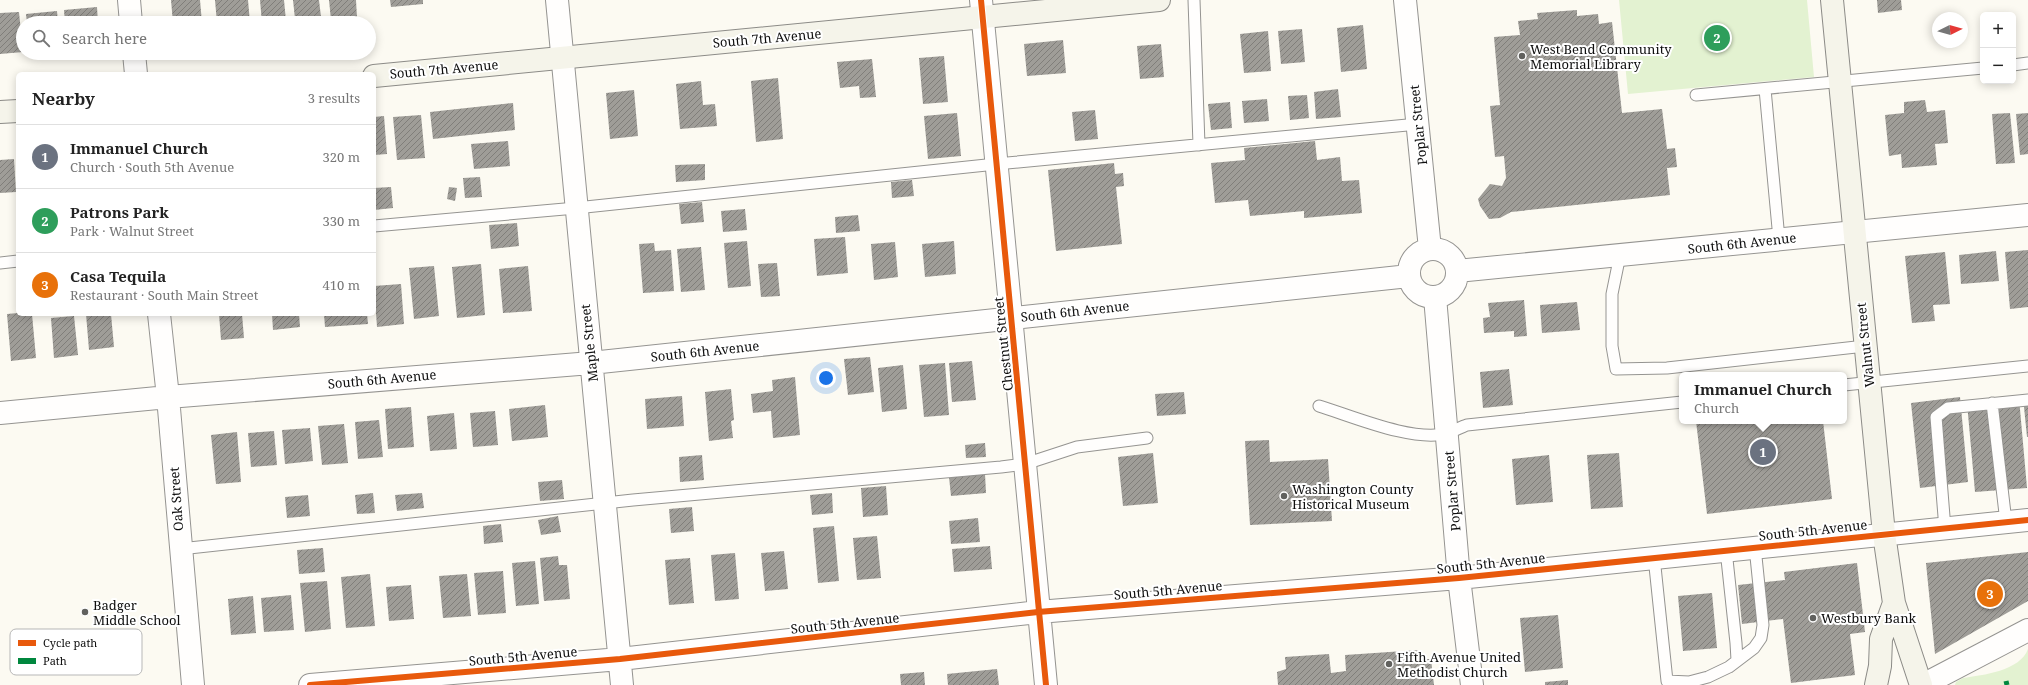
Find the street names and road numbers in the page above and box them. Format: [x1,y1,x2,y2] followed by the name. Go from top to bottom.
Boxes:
[712,24,822,52] street label: South 7th Avenue
[389,55,499,83] street label: South 7th Avenue
[1405,84,1431,166] street label: Poplar Street
[1687,228,1797,258] street label: South 6th Avenue
[989,296,1017,392] street label: Chestnut Street
[1020,296,1130,326] street label: South 6th Avenue
[1852,301,1878,388] street label: Walnut Street
[576,303,602,383] street label: Maple Street
[650,336,760,366] street label: South 6th Avenue
[327,365,437,393] street label: South 6th Avenue
[1439,450,1464,532] street label: Poplar Street
[165,466,187,532] street label: Oak Street
[1758,515,1868,545] street label: South 5th Avenue
[1436,548,1546,578] street label: South 5th Avenue
[1113,576,1223,604] street label: South 5th Avenue
[790,608,900,638] street label: South 5th Avenue
[468,642,578,670] street label: South 5th Avenue

